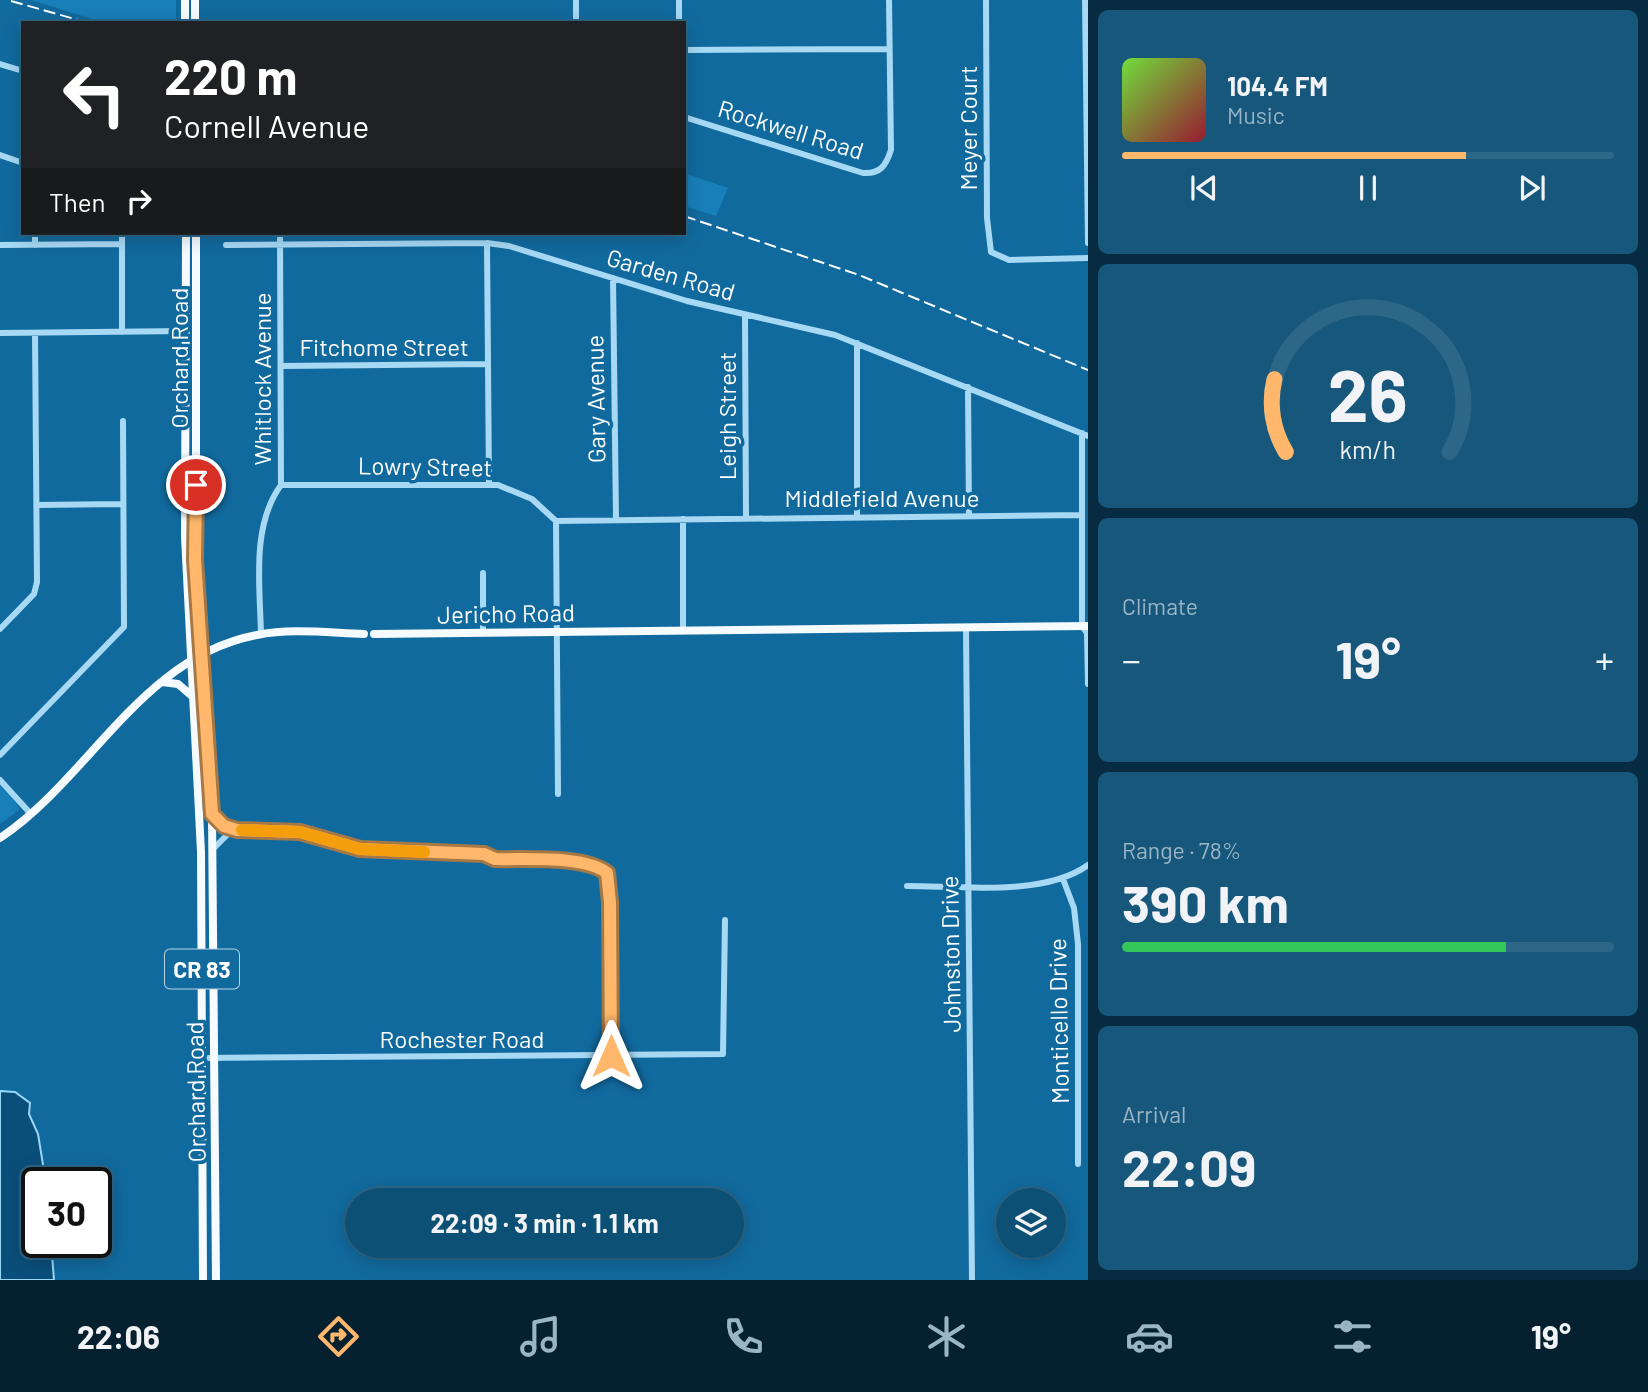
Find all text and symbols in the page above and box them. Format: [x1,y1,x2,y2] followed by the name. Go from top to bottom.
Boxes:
[164,46,298,105] text: 220 m
[49,49,140,140] icon: left
[953,66,982,190] street label: Meyer Court
[1227,70,1328,101] text: 104.4 FM
[715,93,867,165] street label: Rockwell Road
[1227,101,1285,129] text: Music
[164,106,369,144] text: Cornell Avenue
[1185,169,1223,207] icon: previous
[1349,169,1387,207] icon: pause
[1513,169,1551,207] icon: next
[120,182,158,220] icon: right
[49,186,106,217] text: Then
[603,242,739,306] street label: Garden Road
[164,288,193,428] street label: Orchard Road
[247,292,276,466] street label: Whitlock Avenue
[299,332,469,361] street label: Fitchome Street
[579,335,611,463] street label: Gary Avenue
[1328,349,1408,437] text: 26
[712,352,741,480] street label: Leigh Street
[1340,434,1396,464] text: km/h
[358,450,492,482] street label: Lowry Street
[166,455,226,515] pin
[177,466,215,504] icon: arrive
[785,483,979,512] street label: Middlefield Avenue
[1122,592,1198,620] text: Climate
[437,597,575,629] street label: Jericho Road
[1335,627,1401,689] text: 19°
[1122,636,1141,682] text: −
[1595,636,1614,682] text: +
[1122,836,1241,864] text: Range · 78%
[1122,871,1289,933] text: 390 km
[934,875,966,1033] street label: Johnston Drive
[1042,938,1074,1104] street label: Monticello Drive
[165,950,239,988] road number: CR 83
[574,1019,648,1093] position arrow
[179,1021,211,1163] street label: Orchard Road
[380,1024,544,1053] street label: Rochester Road
[1122,1100,1186,1128] text: Arrival
[1122,1135,1256,1197] text: 22:09
[21,1167,112,1258] speed limit sign: 30
[996,1188,1066,1258] map controls
[996,1188,1066,1258] button: layers
[430,1207,659,1238] text: 22:09 · 3 min · 1.1 km
[314,1312,363,1361] icon: directions
[516,1312,565,1361] icon: music
[719,1312,768,1361] icon: phone
[922,1312,971,1361] icon: climate
[1125,1312,1174,1361] icon: car
[1328,1312,1377,1361] icon: filters
[77,1317,160,1355] text: 22:06
[1531,1317,1571,1355] text: 19°

